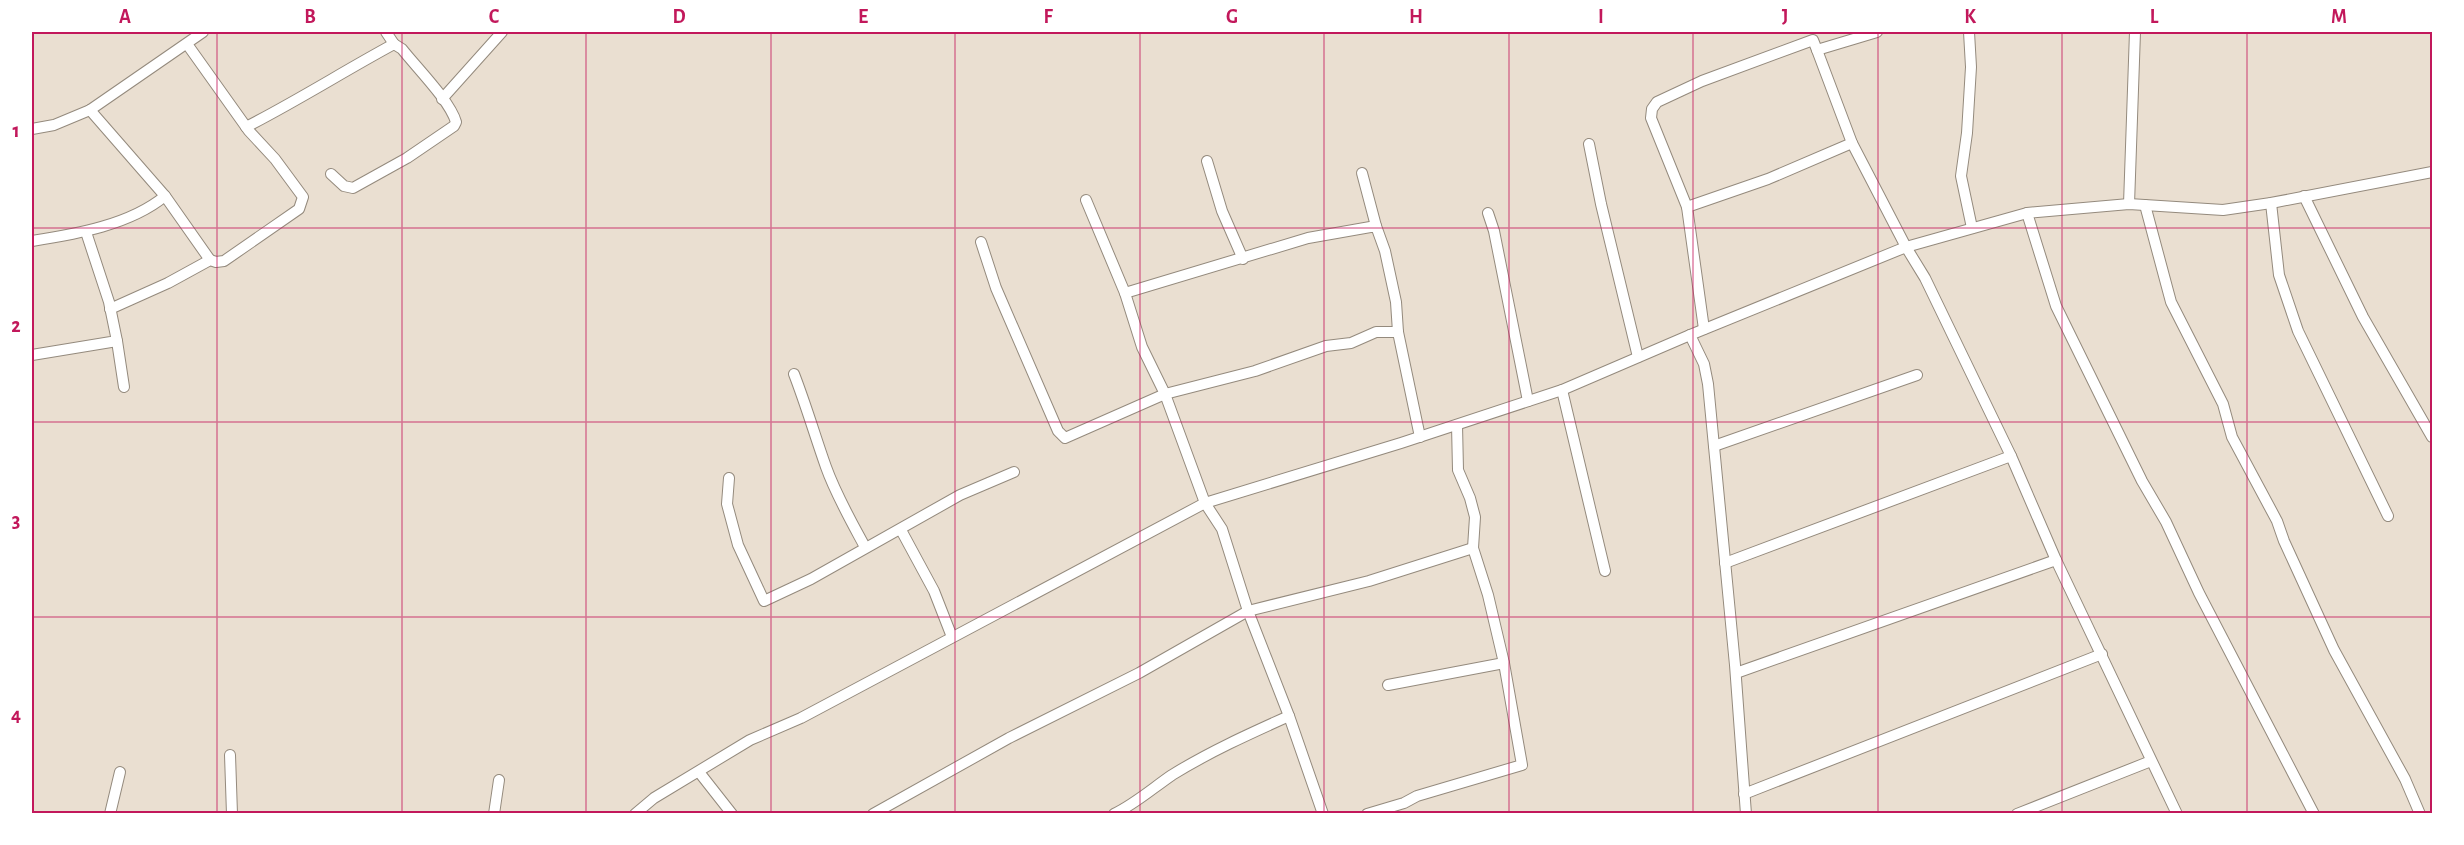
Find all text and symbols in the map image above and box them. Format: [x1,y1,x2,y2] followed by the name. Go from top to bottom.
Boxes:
[119,7,131,27] text: A
[304,7,316,27] text: B
[489,7,500,27] text: C
[672,7,686,27] text: D
[858,7,868,27] text: E
[1043,7,1053,27] text: F
[1226,7,1238,27] text: G
[1409,7,1423,27] text: H
[1598,7,1604,27] text: I
[1782,7,1788,27] text: J
[1964,7,1976,27] text: K
[2150,7,2159,27] text: L
[2331,7,2347,27] text: M
[12,121,20,141] text: 1
[11,316,21,336] text: 2
[12,511,20,531] text: 3
[11,705,21,725] text: 4

